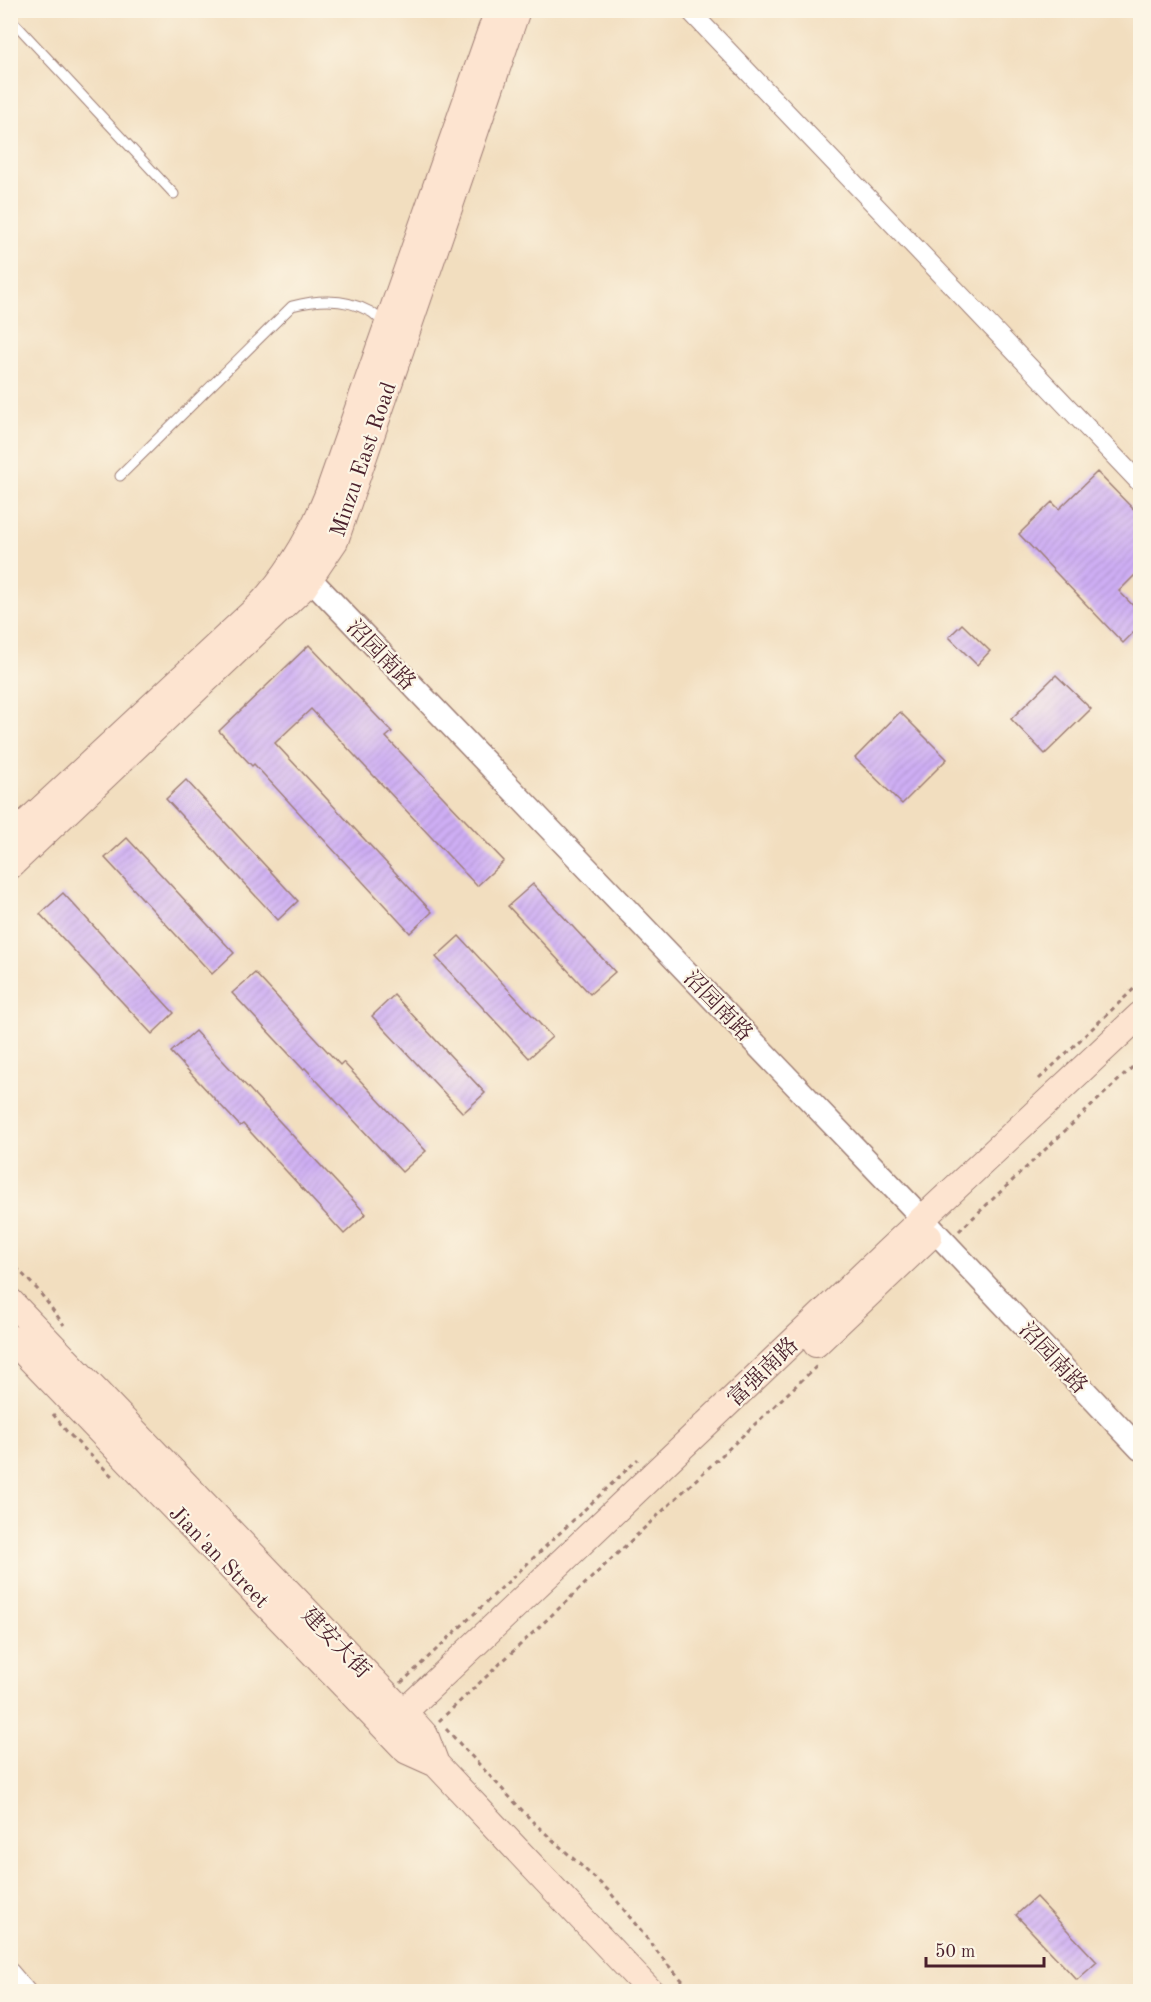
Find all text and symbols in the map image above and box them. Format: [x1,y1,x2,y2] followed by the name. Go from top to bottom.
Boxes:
[327,379,401,540] street label: Minzu East Road
[342,615,420,695] street label: 沼园南路
[679,966,757,1046] street label: 沼园南路
[1014,1317,1092,1398] street label: 沼园南路
[723,1333,803,1411] street label: 富强南路
[164,1502,273,1613] street label: Jian'an Street
[297,1603,375,1683] street label: 建安大街
[926,1930,1044,1968] scale bar
[935,1943,975,1961] text: 50 m

